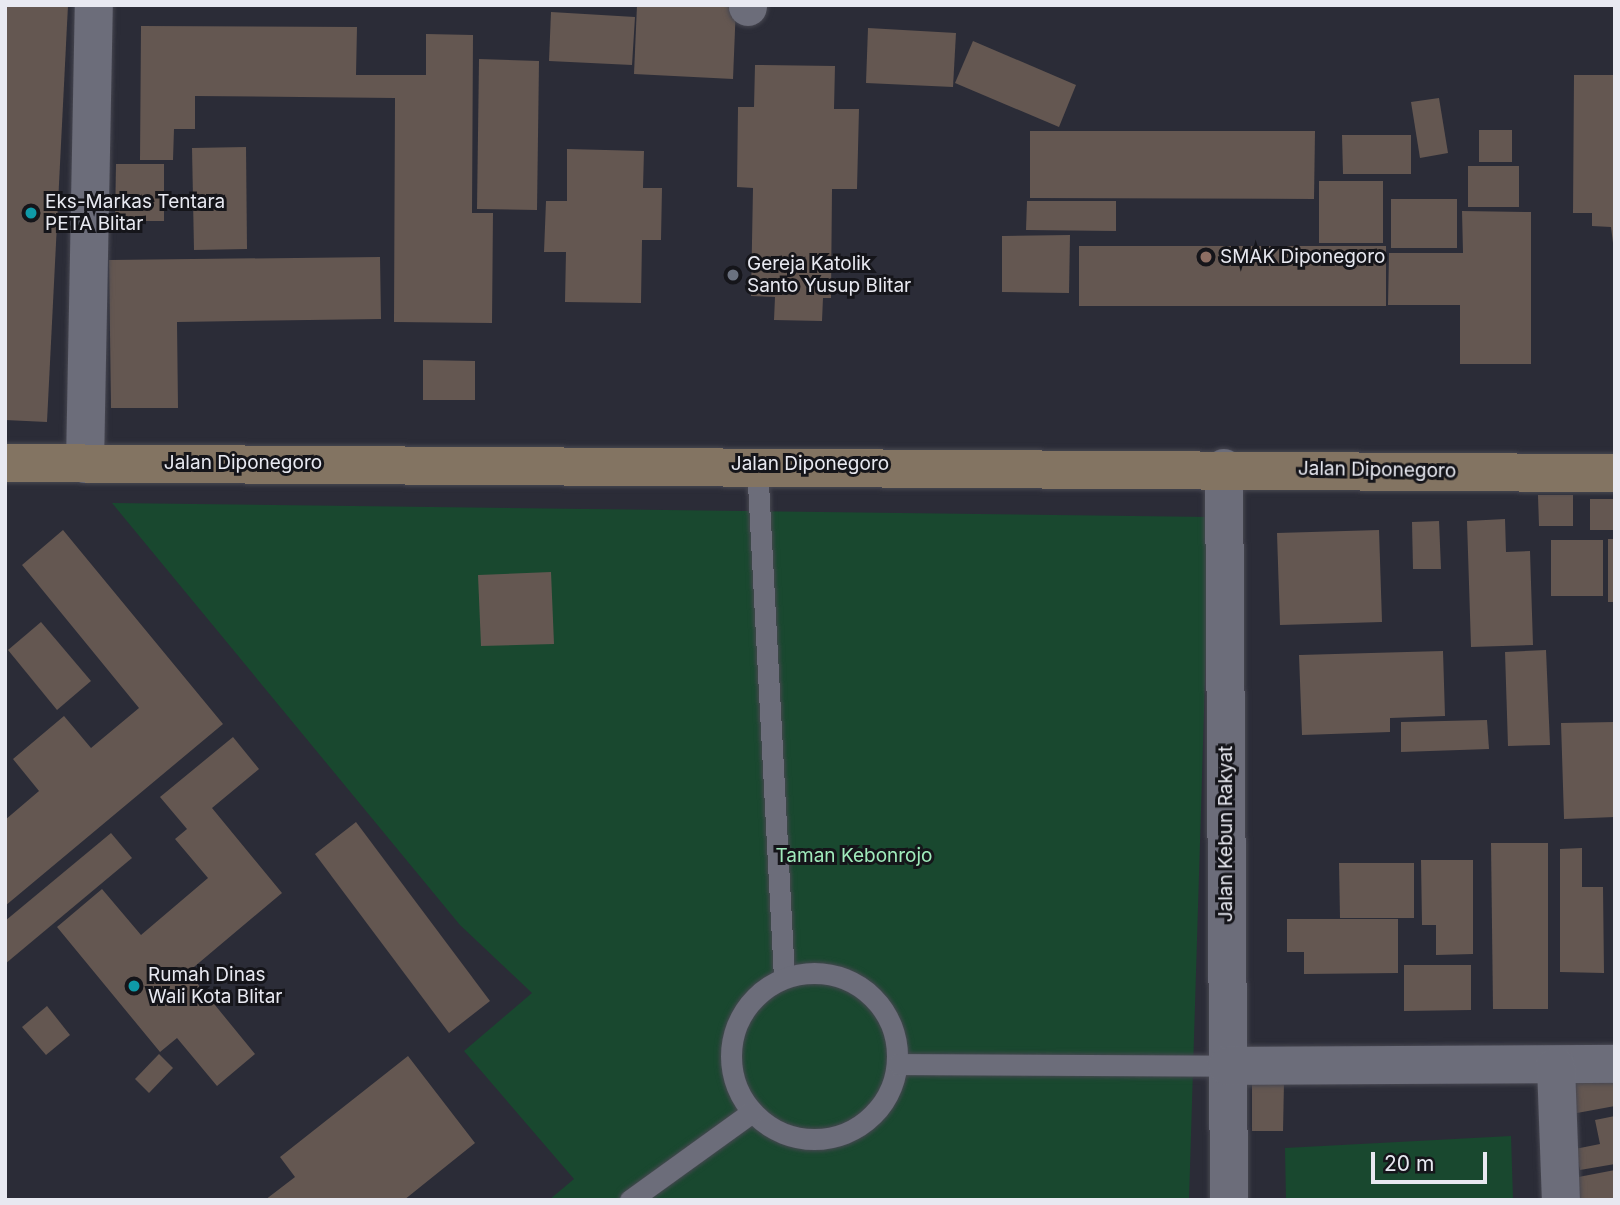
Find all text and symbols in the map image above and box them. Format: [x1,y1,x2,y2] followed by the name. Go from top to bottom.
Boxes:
[45,191,225,235] place label: Eks-Markas Tentara PETA Blitar
[23,205,39,221] marker: Eks-Markas Tentara PETA Blitar
[1220,246,1385,268] place label: SMAK Diponegoro
[1198,249,1214,265] marker: SMAK Diponegoro
[747,253,911,297] place label: Gereja Katolik Santo Yusup Blitar
[725,267,741,283] marker: Gereja Katolik Santo Yusup Blitar
[164,452,322,474] street label: Jalan Diponegoro
[731,453,889,475] street label: Jalan Diponegoro
[1298,457,1456,483] street label: Jalan Diponegoro
[1215,746,1237,922] street label: Jalan Kebun Rakyat
[776,845,932,867] park label: Taman Kebonrojo
[148,964,282,1008] place label: Rumah Dinas Wali Kota Blitar
[126,978,142,994] marker: Rumah Dinas Wali Kota Blitar
[1375,1138,1490,1182] scale bar
[1384,1151,1434,1176] text: 20 m

